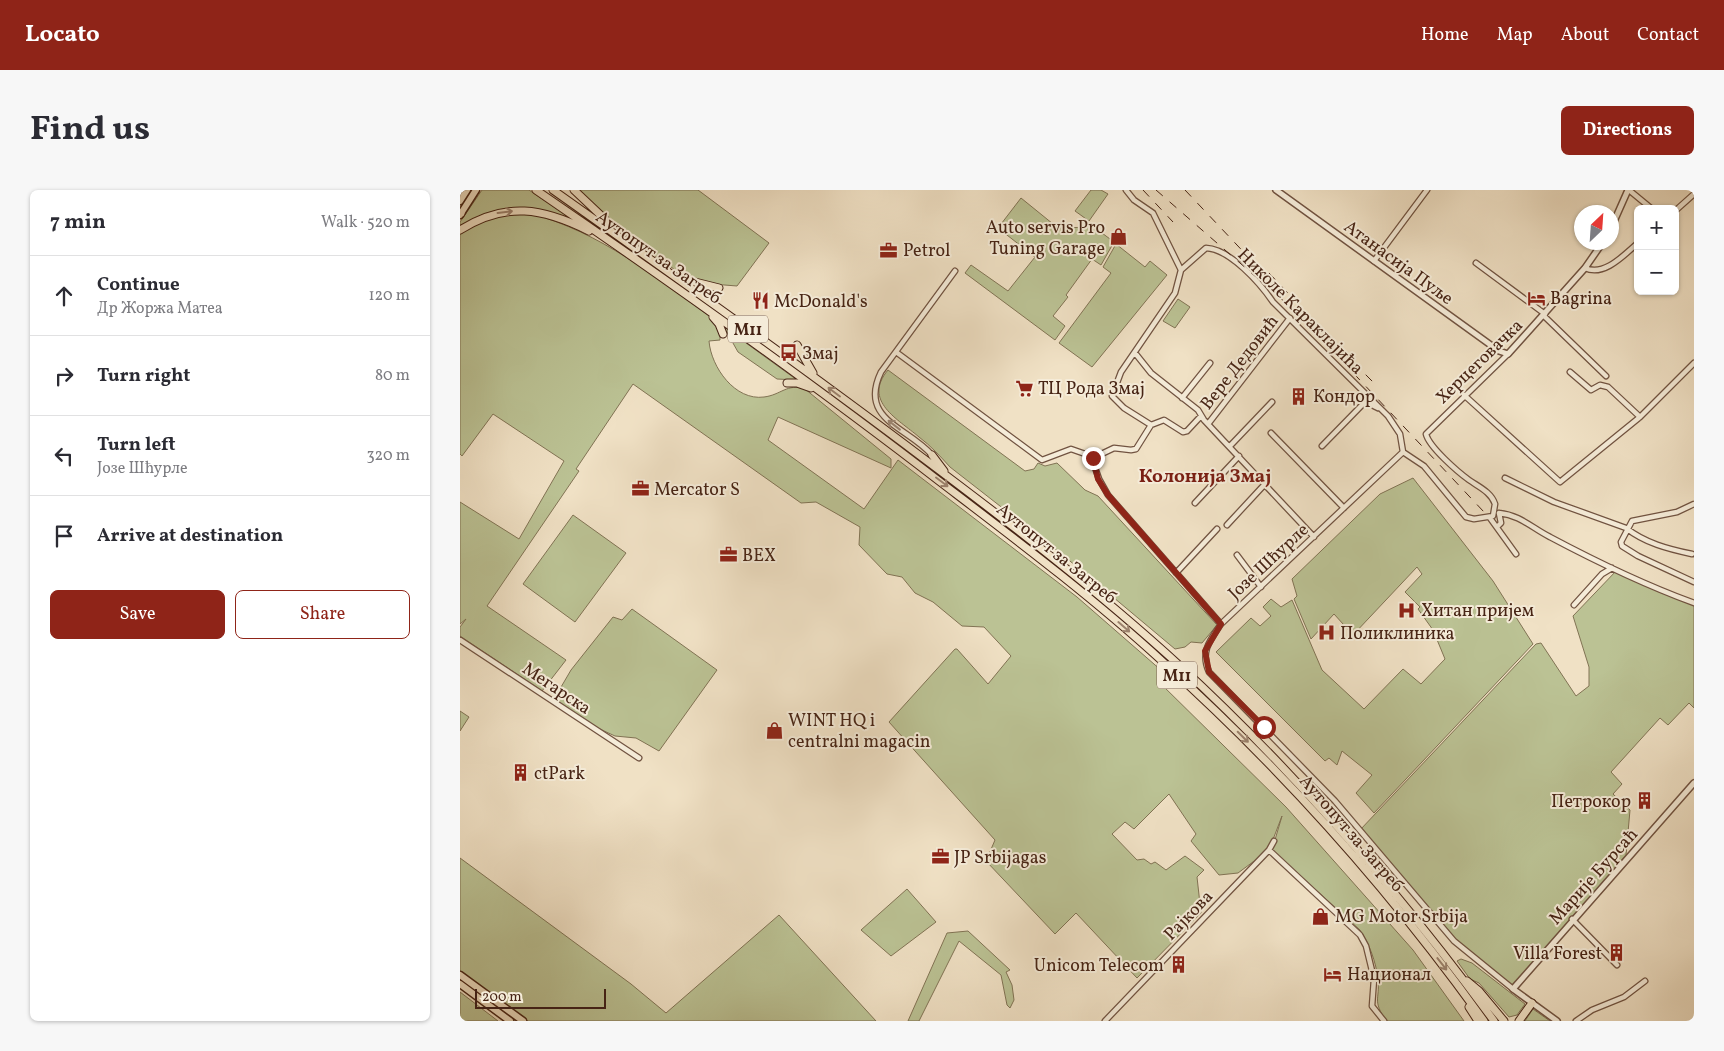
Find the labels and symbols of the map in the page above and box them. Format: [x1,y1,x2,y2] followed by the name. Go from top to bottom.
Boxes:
[590,205,726,311] street label: Аутопут за Загреб
[1574,205,1619,250] north arrow
[496,207,512,217] one-way arrow
[1338,215,1458,311] street label: Атанасија Пуље
[986,216,1105,262] place label: Auto servis Pro Tuning Garage
[1109,227,1129,247] shop icon: Auto servis Pro Tuning Garage
[903,239,950,264] place label: Petrol
[879,240,899,260] office icon: Petrol
[1231,243,1369,381] street label: Николе Караклајића
[1550,287,1612,312] place label: Bagrina
[1526,288,1546,308] hotel icon: Bagrina
[774,290,868,315] place label: McDonald's
[750,291,770,311] restaurant icon: McDonald's
[1195,310,1285,416] street label: Вере Дедовић
[1431,314,1529,410] street label: Херцеговачка
[728,316,768,342] road number: M11
[802,342,839,367] place label: Змај
[778,343,798,363] bus stop icon: Змај
[1038,377,1145,402] place label: ТЦ Рода Змај
[1014,378,1034,398] supermarket icon: ТЦ Рода Змај
[1313,385,1375,410] place label: Кондор
[1289,386,1309,406] building icon: Кондор
[827,387,841,397] one-way arrow
[888,419,901,430] one-way arrow
[1082,447,1105,470] route end
[1139,464,1271,490] district label: Колонија Змај
[935,477,948,488] one-way arrow
[654,478,740,503] place label: Mercator S
[630,479,650,499] office icon: Mercator S
[990,498,1122,611] street label: Аутопут за Загреб
[1223,518,1315,606] street label: Јозе Шћурле
[742,544,776,569] place label: BEX
[718,545,738,565] office icon: BEX
[1421,599,1534,624] place label: Хитан пријем
[1397,600,1417,620] hospital icon: Хитан пријем
[1117,621,1130,633] one-way arrow
[1340,622,1455,647] place label: Поликлиника
[1316,623,1336,643] hospital icon: Поликлиника
[517,657,596,721] street label: Мегарска
[1157,662,1197,688] road number: M11
[788,709,931,755] place label: WINT HQ i centralni magacin
[1253,716,1276,739] route start
[764,720,784,740] shop icon: WINT HQ i centralni magacin
[1237,731,1249,743] one-way arrow
[534,762,585,787] place label: ctPark
[510,763,530,783] building icon: ctPark
[1293,770,1409,898] street label: Аутопут за Загреб
[1551,790,1631,815] place label: Петрокор
[1635,791,1655,811] building icon: Петрокор
[1544,823,1645,931] street label: Марије Бурсаћ
[954,846,1046,871] place label: JP Srbijagas
[930,847,950,867] office icon: JP Srbijagas
[1159,885,1219,947] street label: Рајкова
[1335,905,1468,930] place label: MG Motor Srbija
[1311,906,1331,926] shop icon: MG Motor Srbija
[1513,942,1602,967] place label: Villa Forest
[1606,943,1626,963] building icon: Villa Forest
[1034,954,1164,979] place label: Unicom Telecom
[1168,955,1188,975] building icon: Unicom Telecom
[1436,957,1447,970] one-way arrow
[1347,963,1431,988] place label: Национал
[1323,964,1343,984] hotel icon: Национал
[475,986,606,1009] scale bar

